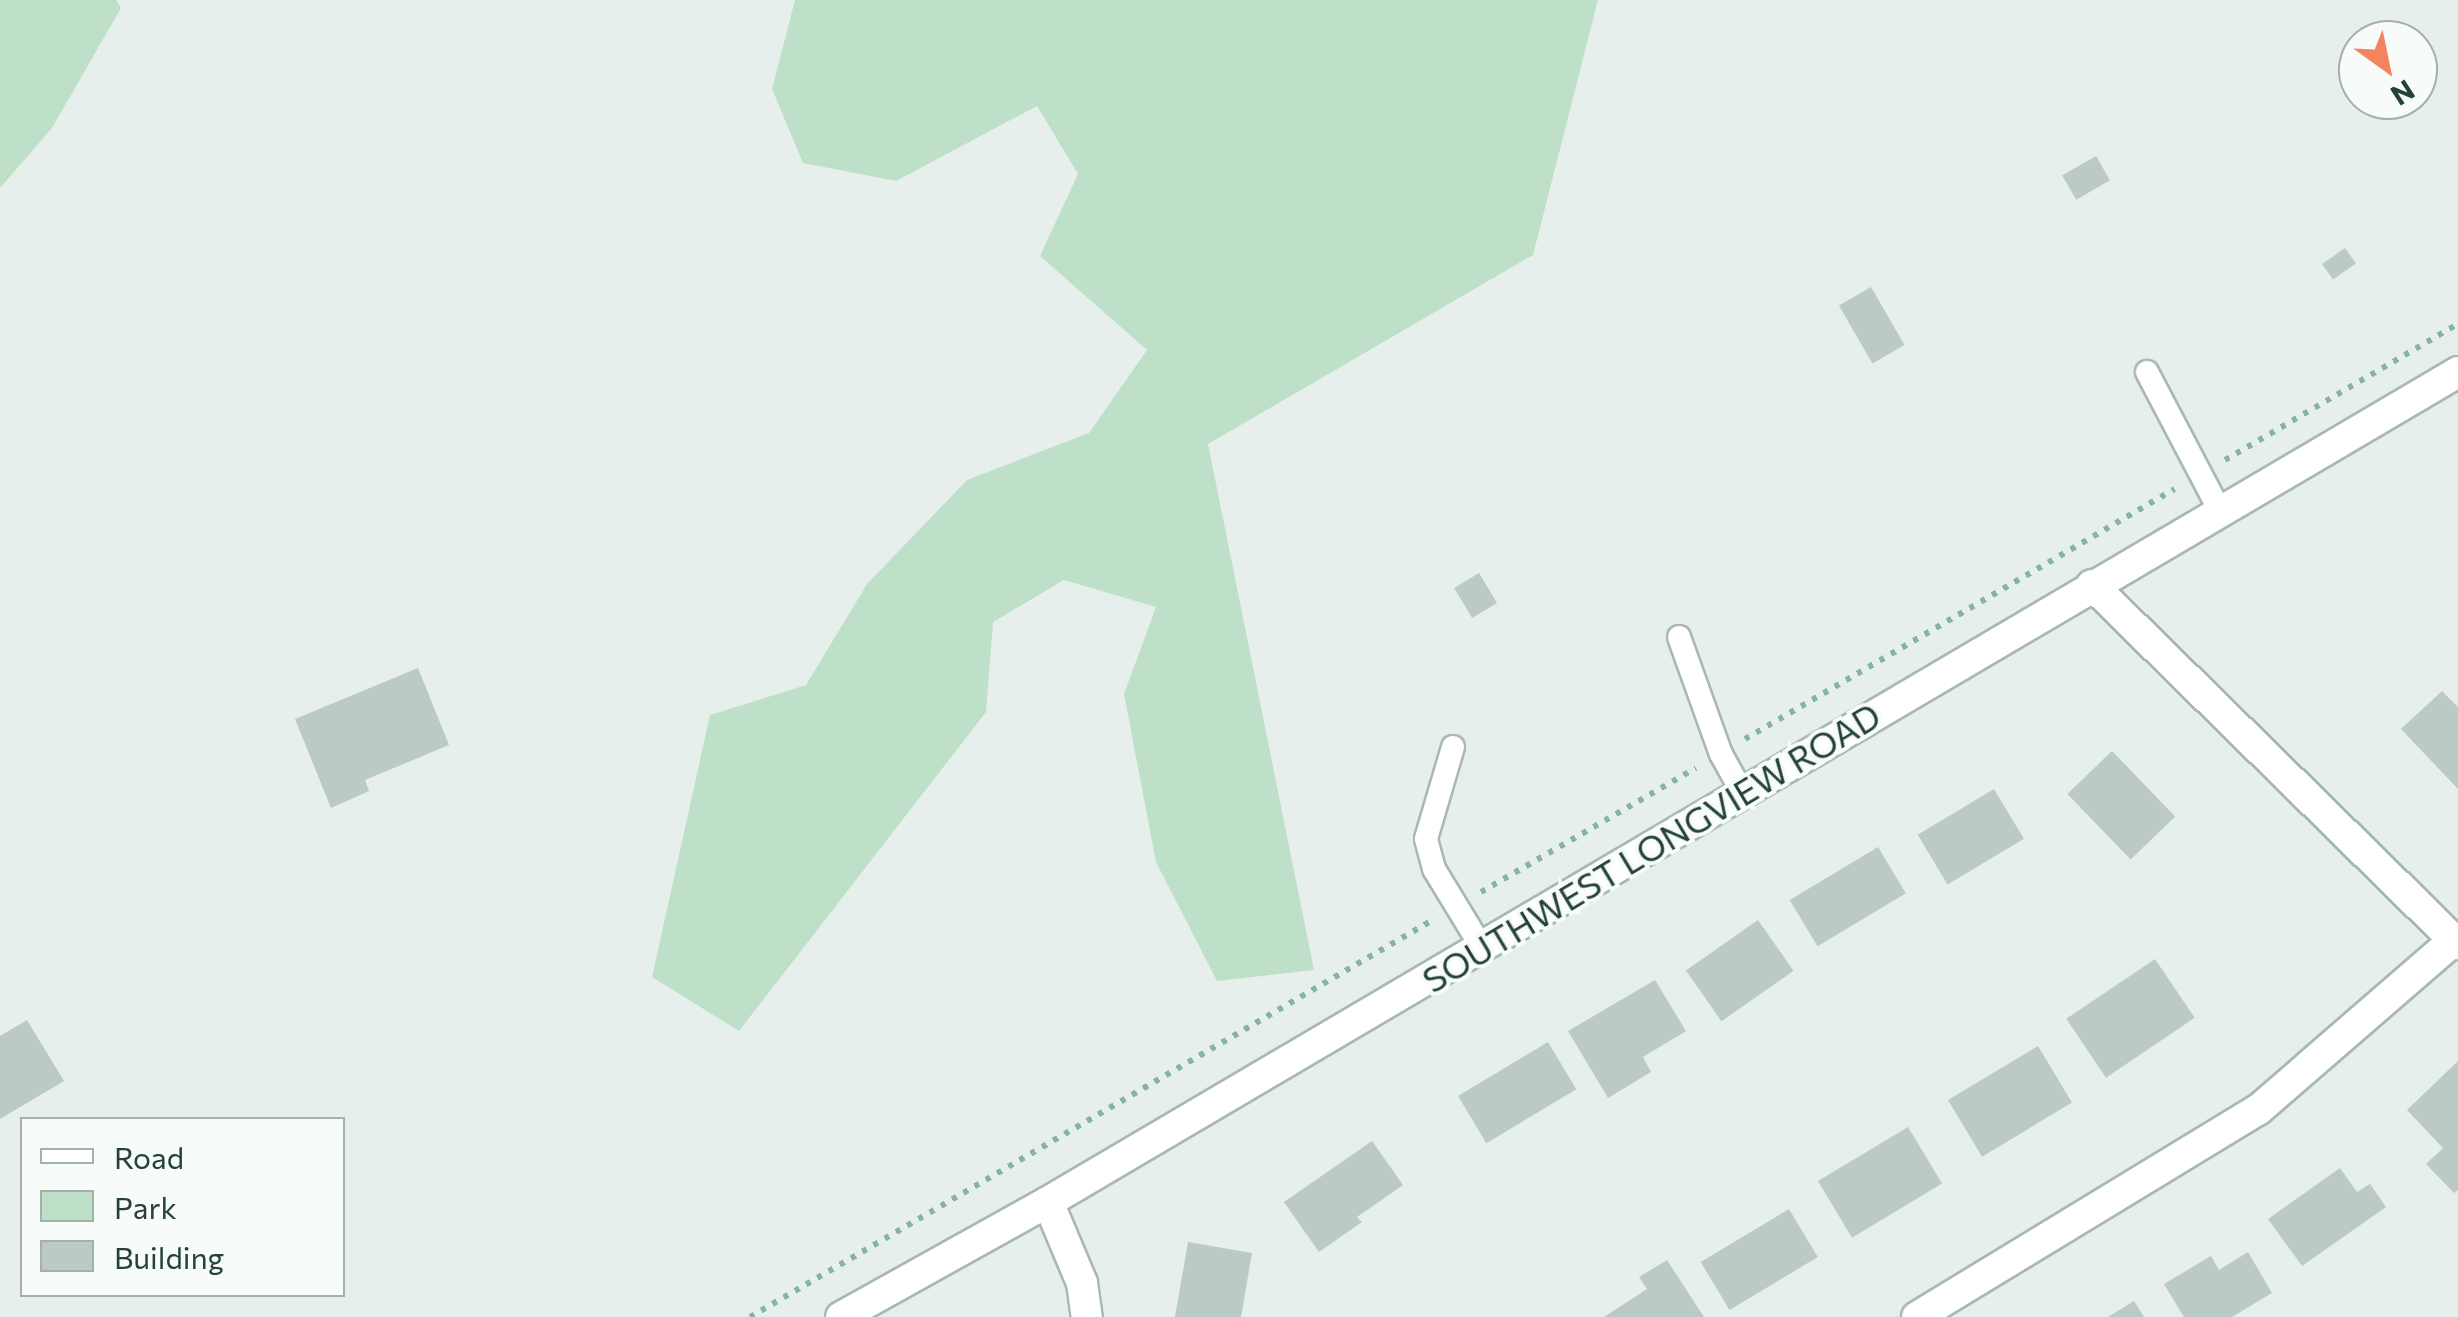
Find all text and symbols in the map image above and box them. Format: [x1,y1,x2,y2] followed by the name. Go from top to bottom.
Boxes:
[2338,20,2438,120] north arrow
[2385,74,2421,113] text: N
[1415,693,1887,1001] street label: SOUTHWEST LONGVIEW ROAD
[20,1117,345,1297] legend
[114,1138,184,1175] text: Road
[114,1188,177,1225] text: Park
[114,1238,224,1275] text: Building

